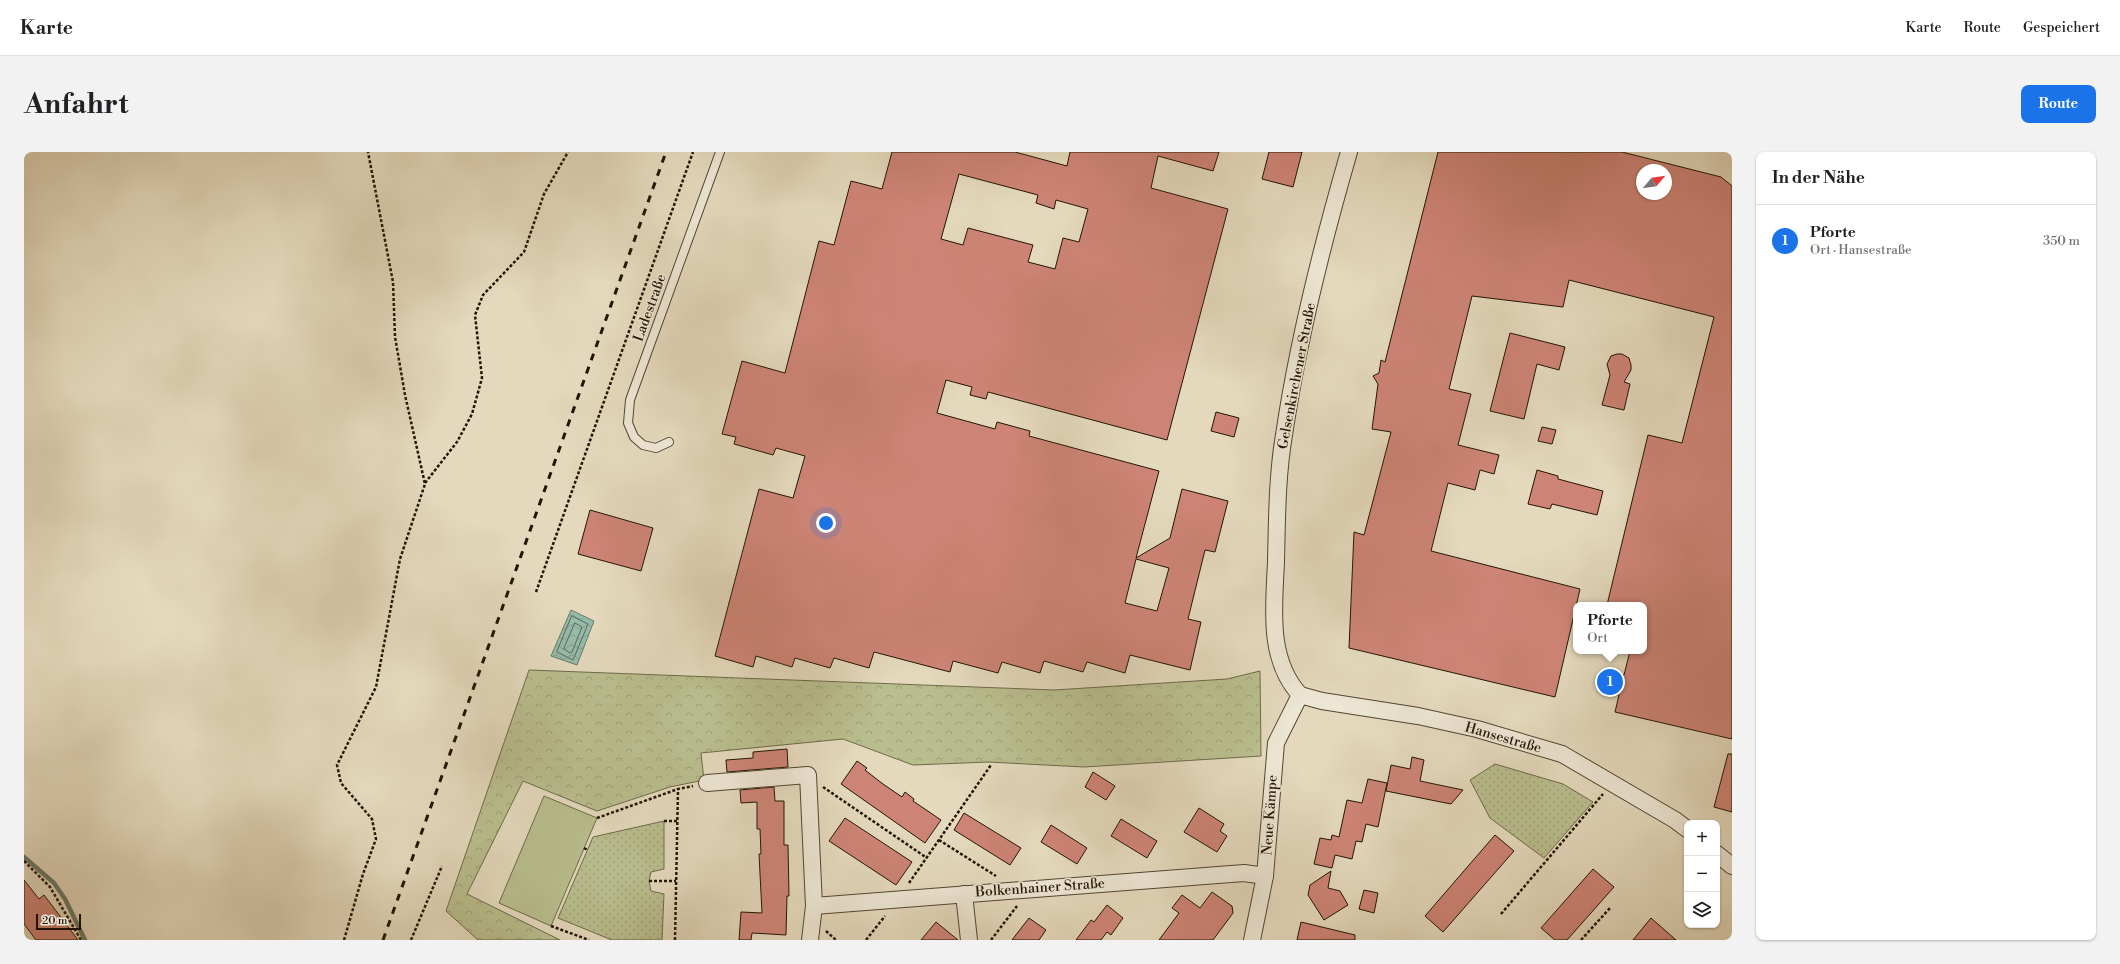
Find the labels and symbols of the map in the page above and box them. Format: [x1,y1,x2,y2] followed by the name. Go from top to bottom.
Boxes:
[1636,164,1672,200] north arrow
[629,272,671,344] street label: Ladestraße
[1274,301,1320,451] street label: Gelsenkirchener Straße
[816,513,836,533] your location
[1597,667,1623,697] pin: 1
[1463,718,1543,758] street label: Hansestraße
[1258,774,1282,856] street label: Neue Kämpe
[974,874,1105,902] street label: Bolkenhainer Straße
[36,912,81,931] scale bar

